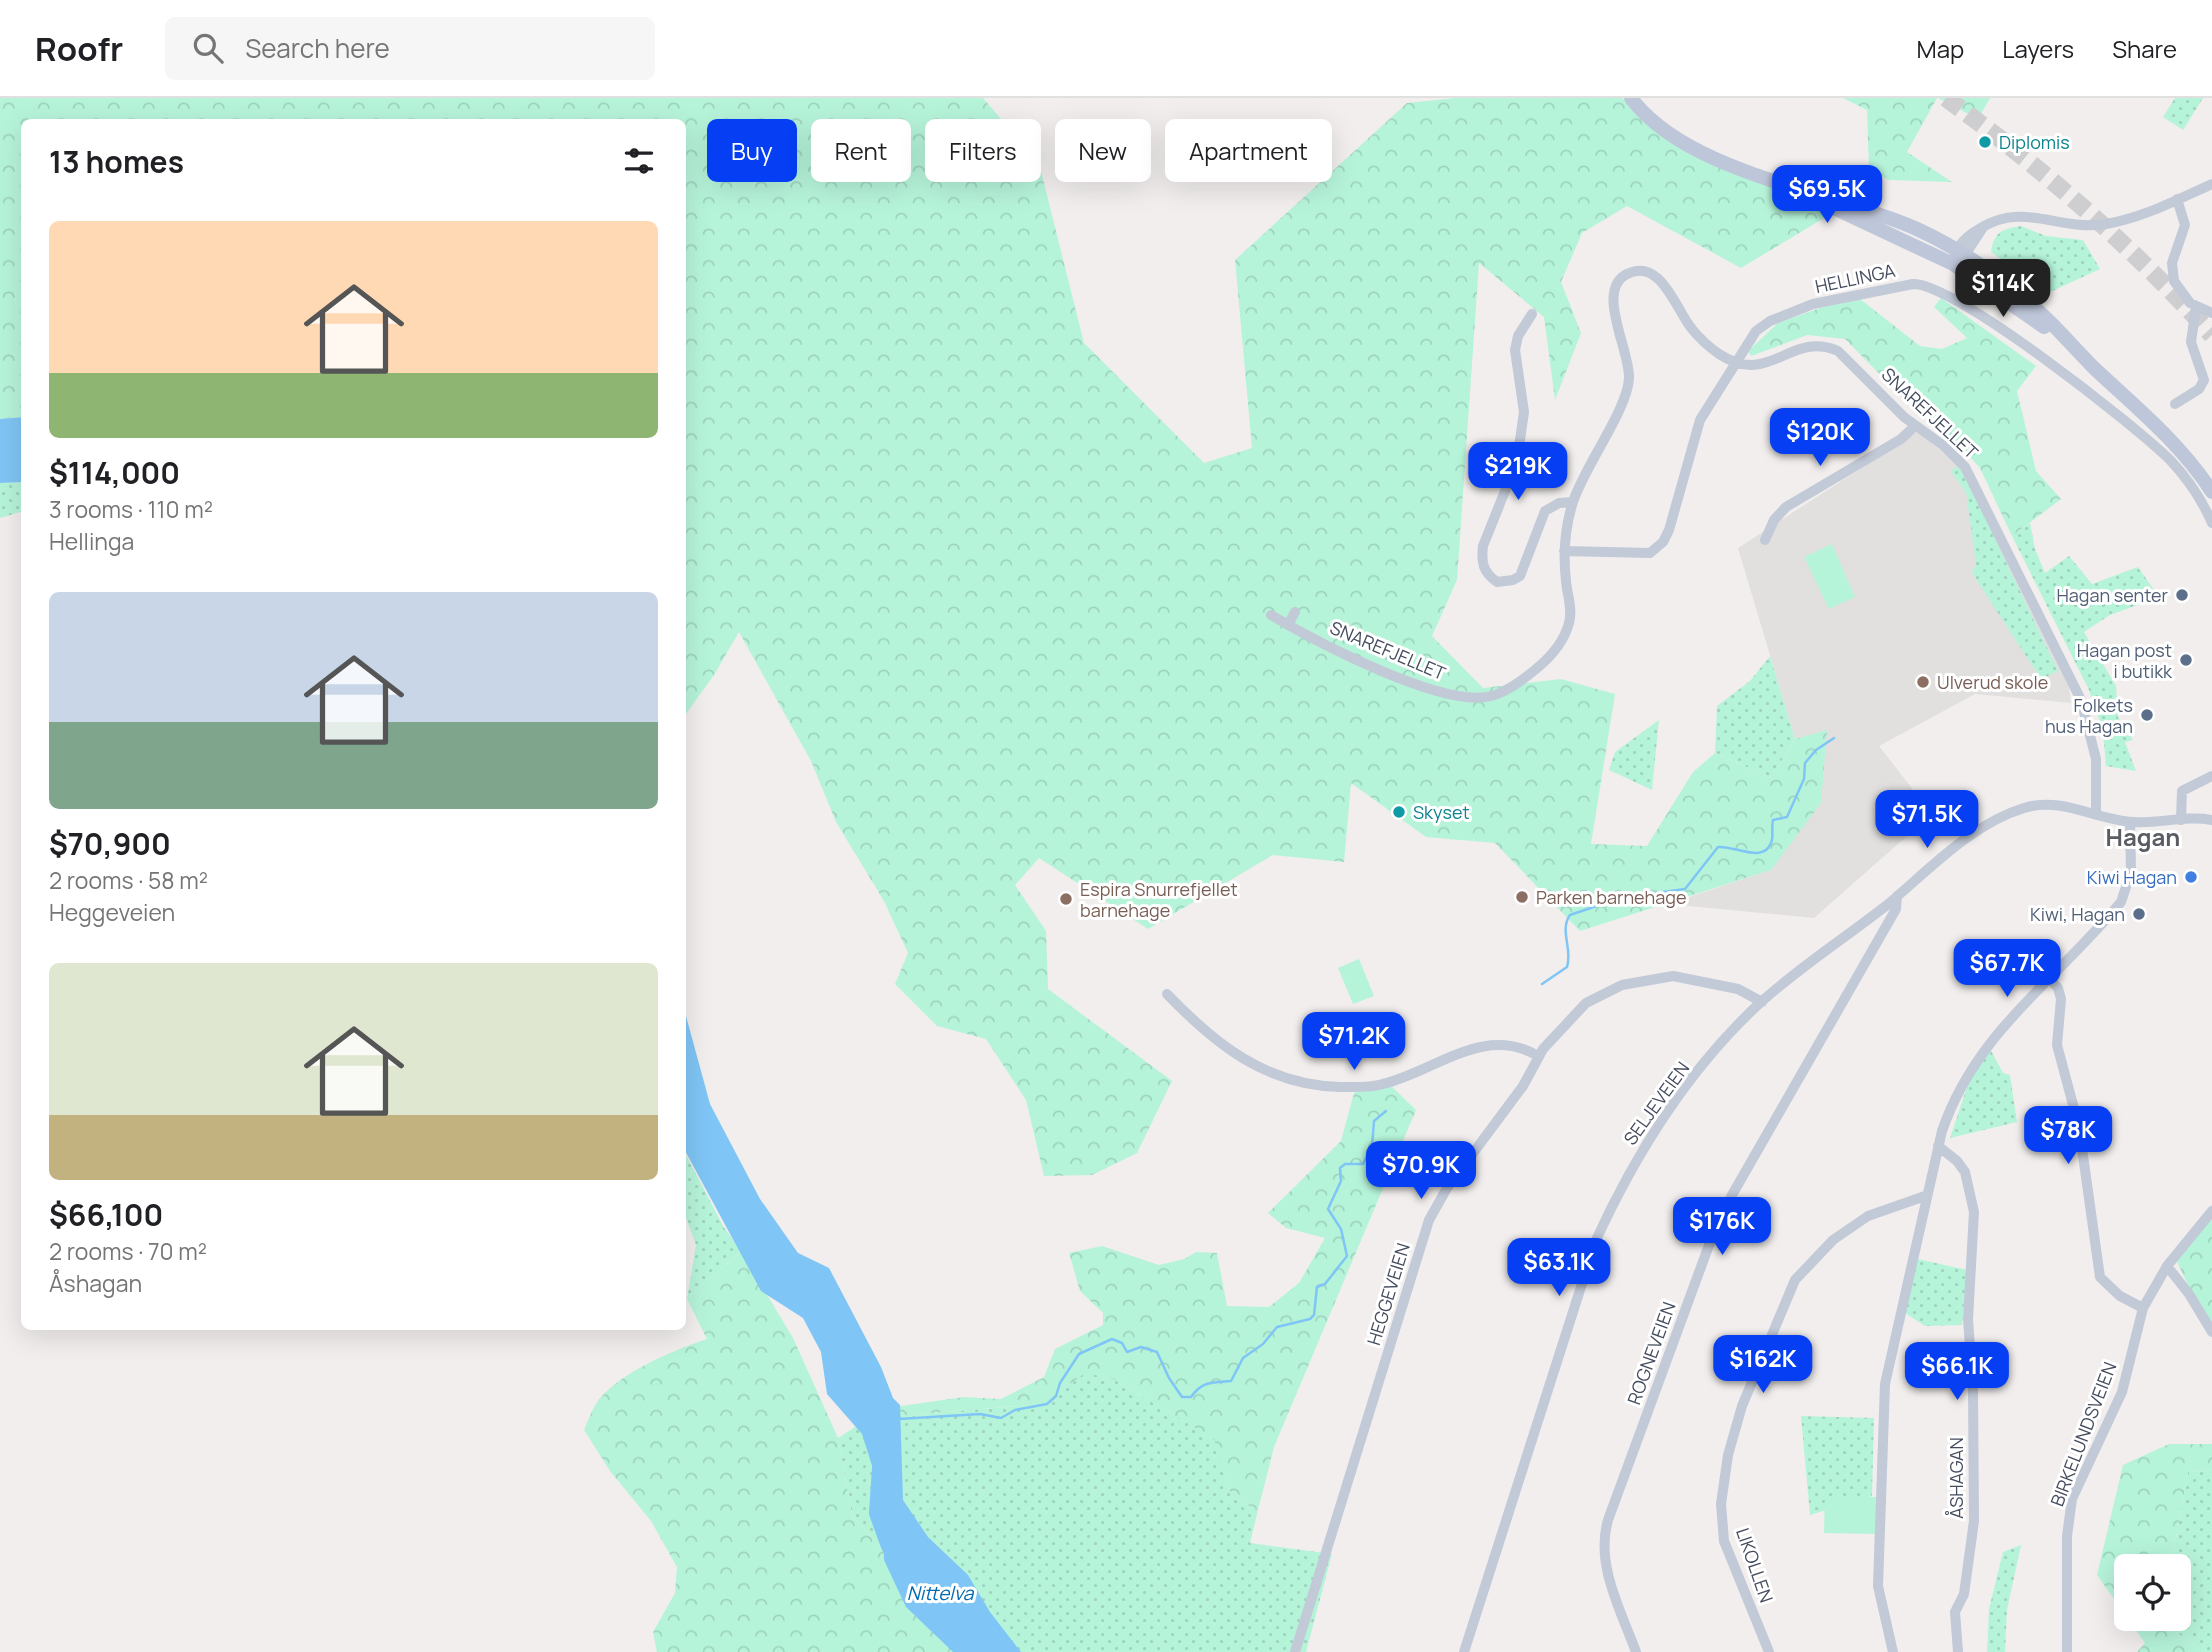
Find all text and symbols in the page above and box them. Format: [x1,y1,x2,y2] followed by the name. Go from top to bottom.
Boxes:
[165,17,655,80] search box
[35,26,123,71] text: Roofr
[189,29,227,67] icon: search
[245,30,390,66] text: Search here
[1917,32,1964,65] text: Map
[2002,32,2074,65] text: Layers
[2112,32,2177,65] text: Share
[707,119,797,182] chip: Buy
[811,119,911,182] chip: Rent
[925,119,1041,182] chip: Filters
[1055,119,1151,182] chip: New
[1165,119,1332,182] chip: Apartment
[1999,130,2070,154] place label: Diplomis
[1977,134,1993,150] marker: Diplomis
[49,141,184,182] text: 13 homes
[620,142,658,180] icon: filters
[1770,166,1884,225] pin: $69.5K
[1788,172,1866,204] text: $69.5K
[1813,258,1898,298] street label: HELLINGA
[1954,260,2052,319] pin: $114K
[291,266,417,392] icon: home
[1971,266,2035,298] text: $114K
[1877,362,1983,464] street label: SNAREFJELLET
[1771,408,1869,468] pin: $120K
[1786,415,1854,447] text: $120K
[1469,442,1567,502] pin: $219K
[1484,449,1552,481] text: $219K
[49,452,180,493] text: $114,000
[49,493,213,525] text: 3 rooms · 110 m²
[49,525,134,557] text: Hellinga
[2056,583,2168,607] place label: Hagan senter
[2174,587,2190,603] marker: Hagan senter
[1327,615,1450,685] street label: SNAREFJELLET
[291,637,417,763] icon: home
[2077,638,2173,683] place label: Hagan post i butikk
[2178,652,2194,668] marker: Hagan post i butikk
[1937,670,2048,694] place label: Ulverud skole
[1915,674,1931,690] marker: Ulverud skole
[2045,693,2133,738] place label: Folkets hus Hagan
[2139,707,2155,723] marker: Folkets hus Hagan
[1870,790,1984,850] pin: $71.5K
[1891,797,1963,829] text: $71.5K
[1413,800,1470,824] place label: Skyset
[1391,804,1407,820] marker: Skyset
[2106,820,2180,853] district label: Hagan
[49,823,171,864] text: $70,900
[49,864,208,896] text: 2 rooms · 58 m²
[2087,865,2177,889] place label: Kiwi Hagan
[2183,869,2199,885] marker: Kiwi Hagan
[1080,877,1238,922] place label: Espira Snurrefjellet barnehage
[1536,885,1686,909] place label: Parken barnehage
[1514,889,1530,905] marker: Parken barnehage
[1058,891,1074,907] marker: Espira Snurrefjellet barnehage
[49,896,175,928] text: Heggeveien
[2030,902,2125,926] place label: Kiwi, Hagan
[2131,906,2147,922] marker: Kiwi, Hagan
[1950,940,2064,999] pin: $67.7K
[1970,946,2044,978] text: $67.7K
[291,1008,417,1134] icon: home
[1297,1012,1411,1072] pin: $71.2K
[1318,1019,1390,1051] text: $71.2K
[1618,1057,1694,1149] street label: SELJEVEIEN
[2027,1107,2109,1166] pin: $78K
[2040,1113,2096,1145] text: $78K
[1364,1142,1478,1201] pin: $70.9K
[1382,1148,1460,1180] text: $70.9K
[49,1194,163,1235] text: $66,100
[1673,1198,1771,1257] pin: $176K
[1689,1204,1755,1236] text: $176K
[49,1235,207,1267] text: 2 rooms · 70 m²
[1502,1238,1616,1298] pin: $63.1K
[1361,1240,1415,1348] street label: HEGGEVEIEN
[1523,1245,1595,1277] text: $63.1K
[49,1267,142,1299] text: Åshagan
[1621,1298,1681,1408] street label: ROGNEVEIEN
[1714,1336,1812,1395] pin: $162K
[1729,1342,1797,1374] text: $162K
[1900,1342,2014,1402] pin: $66.1K
[1921,1349,1993,1381] text: $66.1K
[2044,1359,2122,1509] street label: BIRKELUNDSVEIEN
[1944,1437,1968,1519] street label: ÅSHAGAN
[1731,1524,1779,1606] street label: LIKOLLEN
[2114,1554,2191,1631] map controls
[2114,1554,2191,1631] button: locate
[907,1580,975,1606] water label: Nittelva

